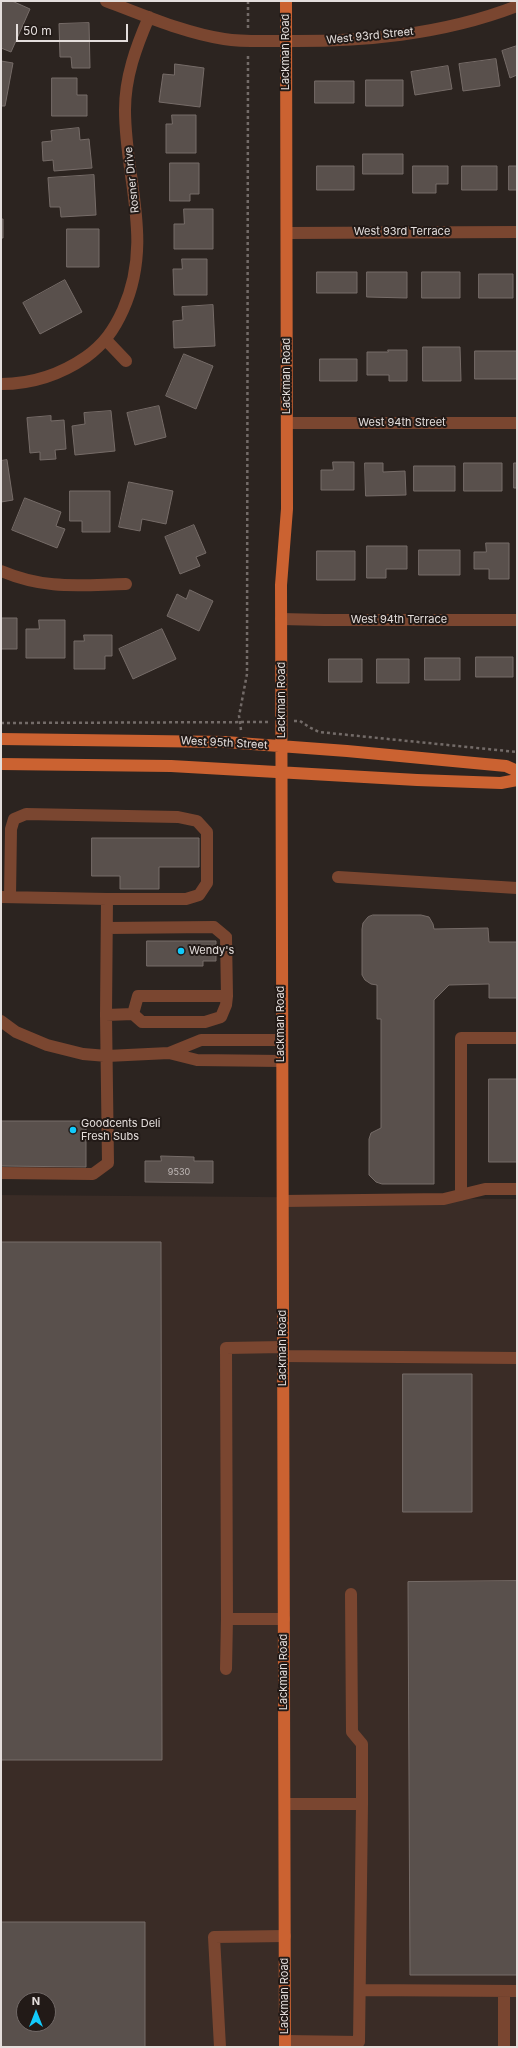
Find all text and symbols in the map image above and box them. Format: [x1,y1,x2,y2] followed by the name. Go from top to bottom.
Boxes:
[279,14,293,90] street label: Lackman Road
[18,16,130,42] scale bar
[23,23,52,38] text: 50 m
[326,25,414,47] street label: West 93rd Street
[122,146,142,214] street label: Rosner Drive
[354,225,450,239] street label: West 93rd Terrace
[280,338,294,414] street label: Lackman Road
[358,416,446,430] street label: West 94th Street
[351,613,447,627] street label: West 94th Terrace
[275,662,289,738] street label: Lackman Road
[180,734,268,752] street label: West 95th Street
[189,944,234,958] place label: Wendy's
[176,946,186,956] marker: Wendy's
[274,986,288,1062] street label: Lackman Road
[81,1117,160,1143] place label: Goodcents Deli Fresh Subs
[68,1125,78,1135] marker: Goodcents Deli Fresh Subs
[168,1167,190,1177] house number: 9530
[276,1310,290,1386] street label: Lackman Road
[277,1634,291,1710] street label: Lackman Road
[278,1958,292,2034] street label: Lackman Road
[16,1992,56,2032] north arrow
[32,1994,40,2008] text: N

